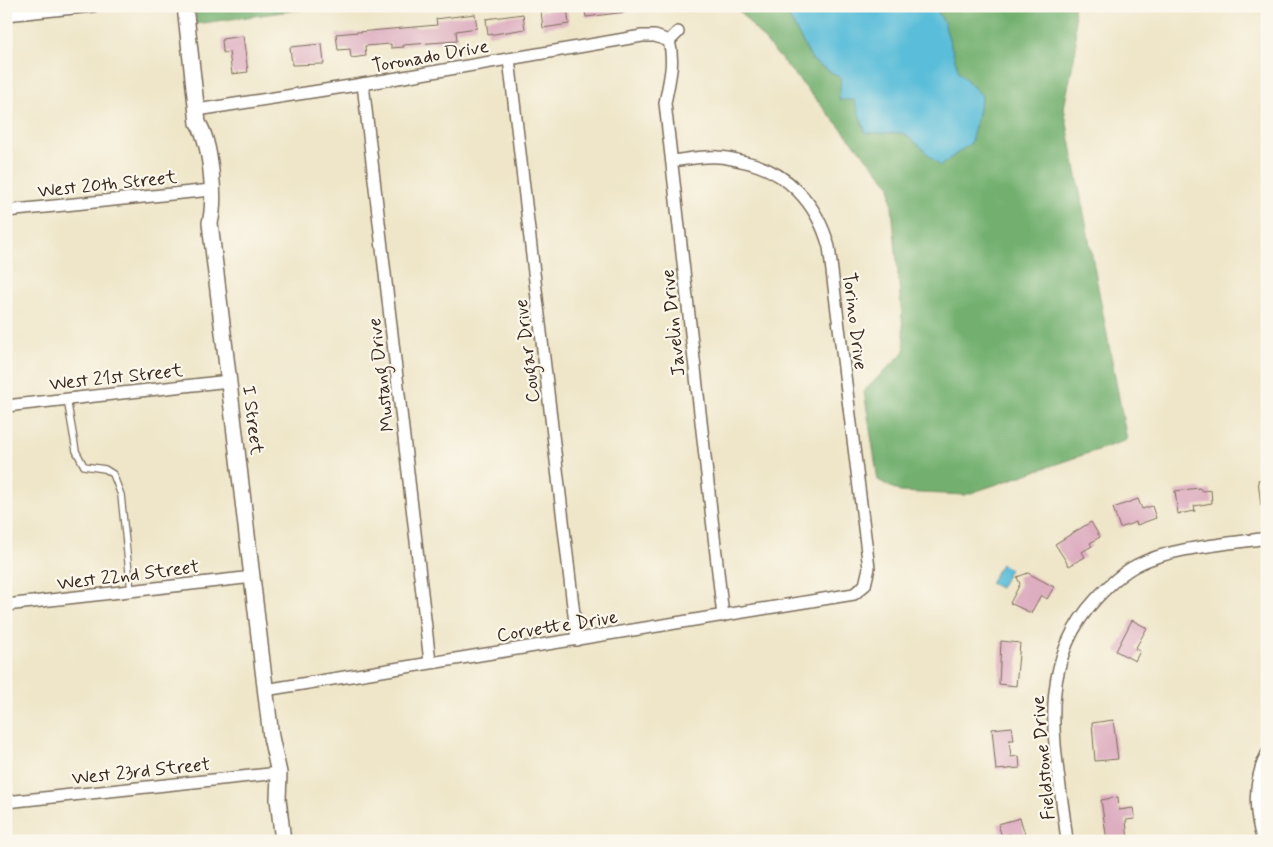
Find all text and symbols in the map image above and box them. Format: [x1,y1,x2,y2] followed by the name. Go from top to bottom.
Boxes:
[370,34,491,79] street label: Toronado Drive
[36,165,178,204] street label: West 20th Street
[655,268,692,378] street label: Javelin Drive
[836,271,873,371] street label: Torino Drive
[509,297,549,404] street label: Cougar Drive
[362,316,404,433] street label: Mustang Drive
[48,358,184,397] street label: West 21st Street
[236,384,269,456] street label: I Street
[56,554,201,597] street label: West 22nd Street
[495,605,620,648] street label: Corvette Drive
[1026,695,1061,821] street label: Fieldstone Drive
[71,752,212,791] street label: West 23rd Street

